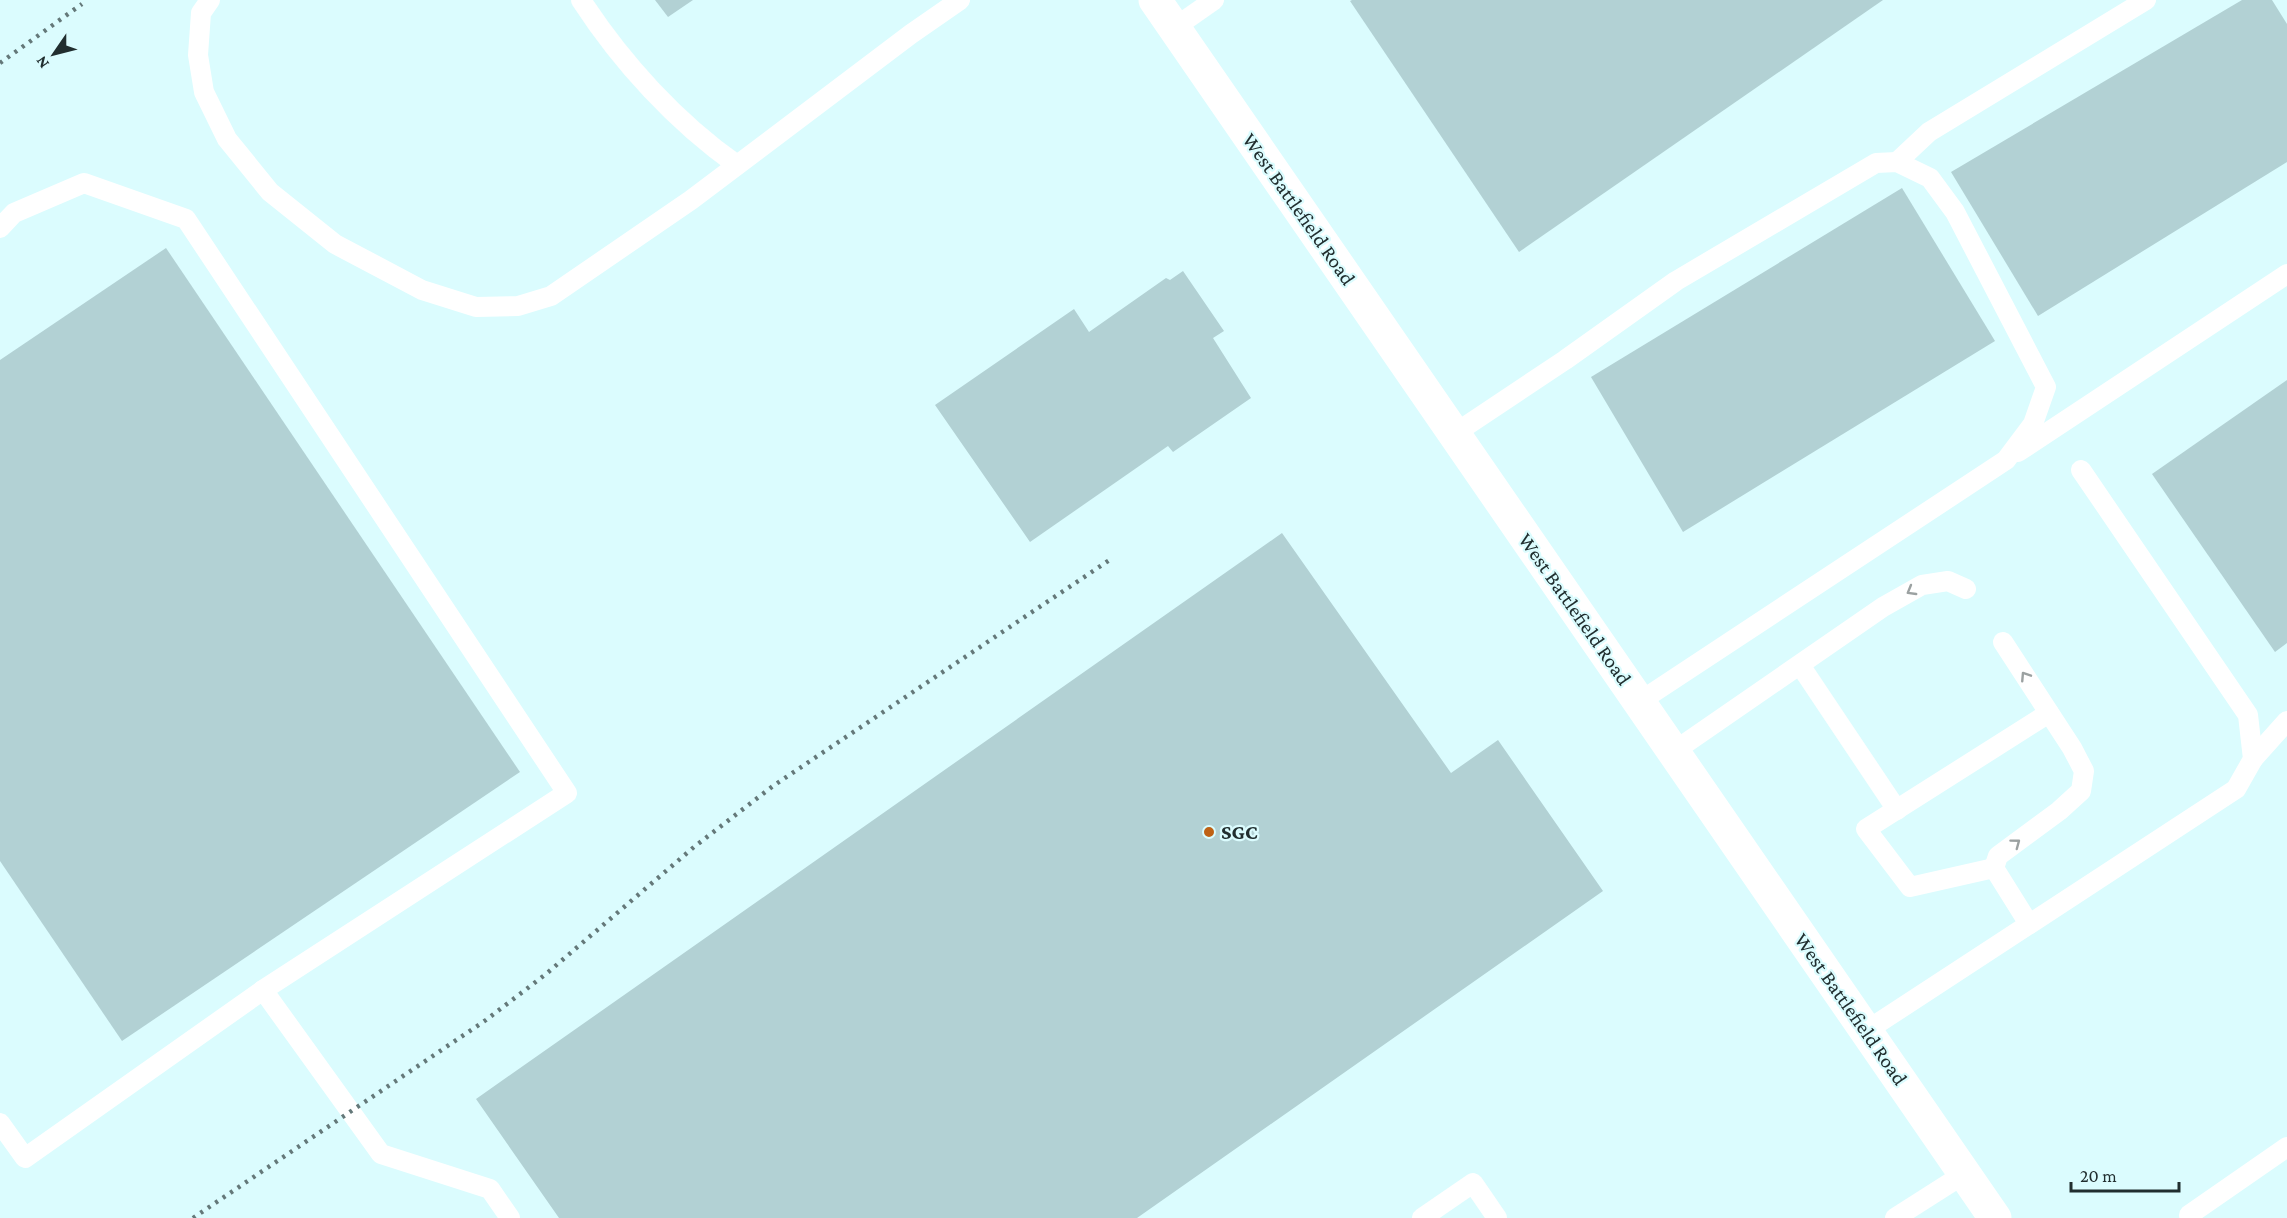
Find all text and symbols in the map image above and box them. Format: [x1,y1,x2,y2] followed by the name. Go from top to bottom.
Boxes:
[24,24,84,84] north arrow
[32,53,52,72] text: N
[1238,128,1360,290] street label: West Battlefield Road
[1514,528,1636,690] street label: West Battlefield Road
[1907,584,1917,596] one-way arrow
[2021,672,2032,683] one-way arrow
[1221,820,1258,844] place label: SGC
[1202,825,1216,839] marker: SGC
[2009,839,2020,850] one-way arrow
[1790,928,1912,1090] street label: West Battlefield Road
[2071,1155,2179,1193] scale bar
[2080,1166,2117,1186] text: 20 m

